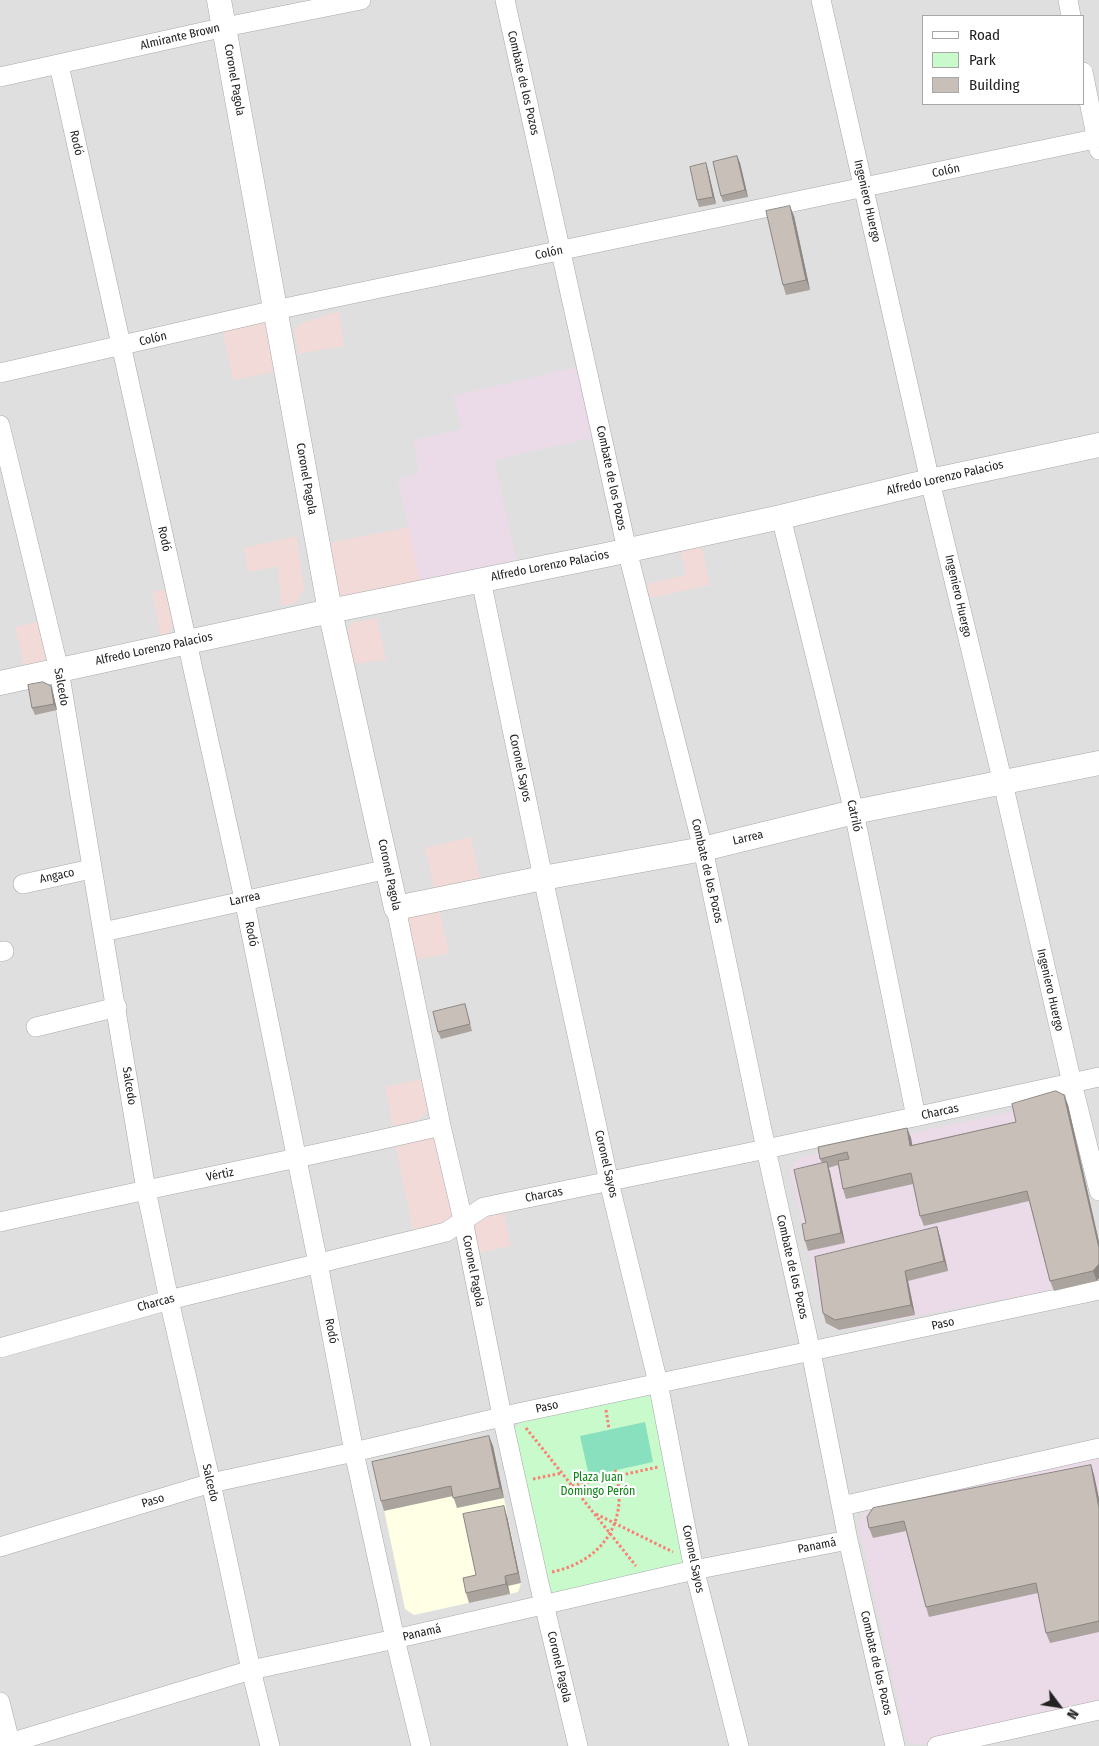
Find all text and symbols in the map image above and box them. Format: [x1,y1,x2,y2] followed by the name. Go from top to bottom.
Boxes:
[922,15,1084,105] legend
[139,21,221,53] street label: Almirante Brown
[969,26,1000,44] text: Road
[504,29,542,137] street label: Combate de los Pozos
[221,43,247,117] street label: Coronel Pagola
[969,51,996,69] text: Park
[969,76,1020,94] text: Building
[66,129,86,157] street label: Rodó
[850,158,884,244] street label: Ingeniero Huergo
[931,161,961,181] street label: Colón
[534,243,564,263] street label: Colón
[138,329,168,349] street label: Colón
[593,424,629,532] street label: Combate de los Pozos
[293,442,319,516] street label: Coronel Pagola
[885,458,1005,498] street label: Alfredo Lorenzo Palacios
[154,525,174,553] street label: Rodó
[490,548,610,584] street label: Alfredo Lorenzo Palacios
[941,553,975,639] street label: Ingeniero Huergo
[94,630,214,668] street label: Alfredo Lorenzo Palacios
[51,667,71,707] street label: Salcedo
[506,733,534,803] street label: Coronel Sayos
[844,799,864,833] street label: Catriló
[688,817,726,925] street label: Combate de los Pozos
[731,828,765,848] street label: Larrea
[374,838,404,912] street label: Coronel Pagola
[38,865,76,887] street label: Angaco
[228,889,262,909] street label: Larrea
[242,920,260,948] street label: Rodó
[1033,947,1067,1033] street label: Ingeniero Huergo
[119,1066,139,1106] street label: Salcedo
[920,1101,960,1123] street label: Charcas
[591,1129,621,1199] street label: Coronel Sayos
[205,1165,235,1185] street label: Vértiz
[524,1184,564,1206] street label: Charcas
[773,1213,811,1321] street label: Combate de los Pozos
[459,1234,487,1308] street label: Coronel Pagola
[136,1291,176,1315] street label: Charcas
[930,1315,956,1333] street label: Paso
[322,1317,340,1345] street label: Rodó
[534,1398,560,1416] street label: Paso
[199,1463,221,1503] street label: Salcedo
[561,1471,635,1499] park label: Plaza Juan Domingo Perón
[140,1491,166,1511] street label: Paso
[679,1524,707,1594] street label: Coronel Sayos
[797,1535,837,1557] street label: Panamá
[857,1609,895,1717] street label: Combate de los Pozos
[401,1622,443,1644] street label: Panamá
[544,1630,574,1704] street label: Coronel Pagola
[1034,1681,1084,1731] north arrow
[1063,1706,1082,1722] text: N

